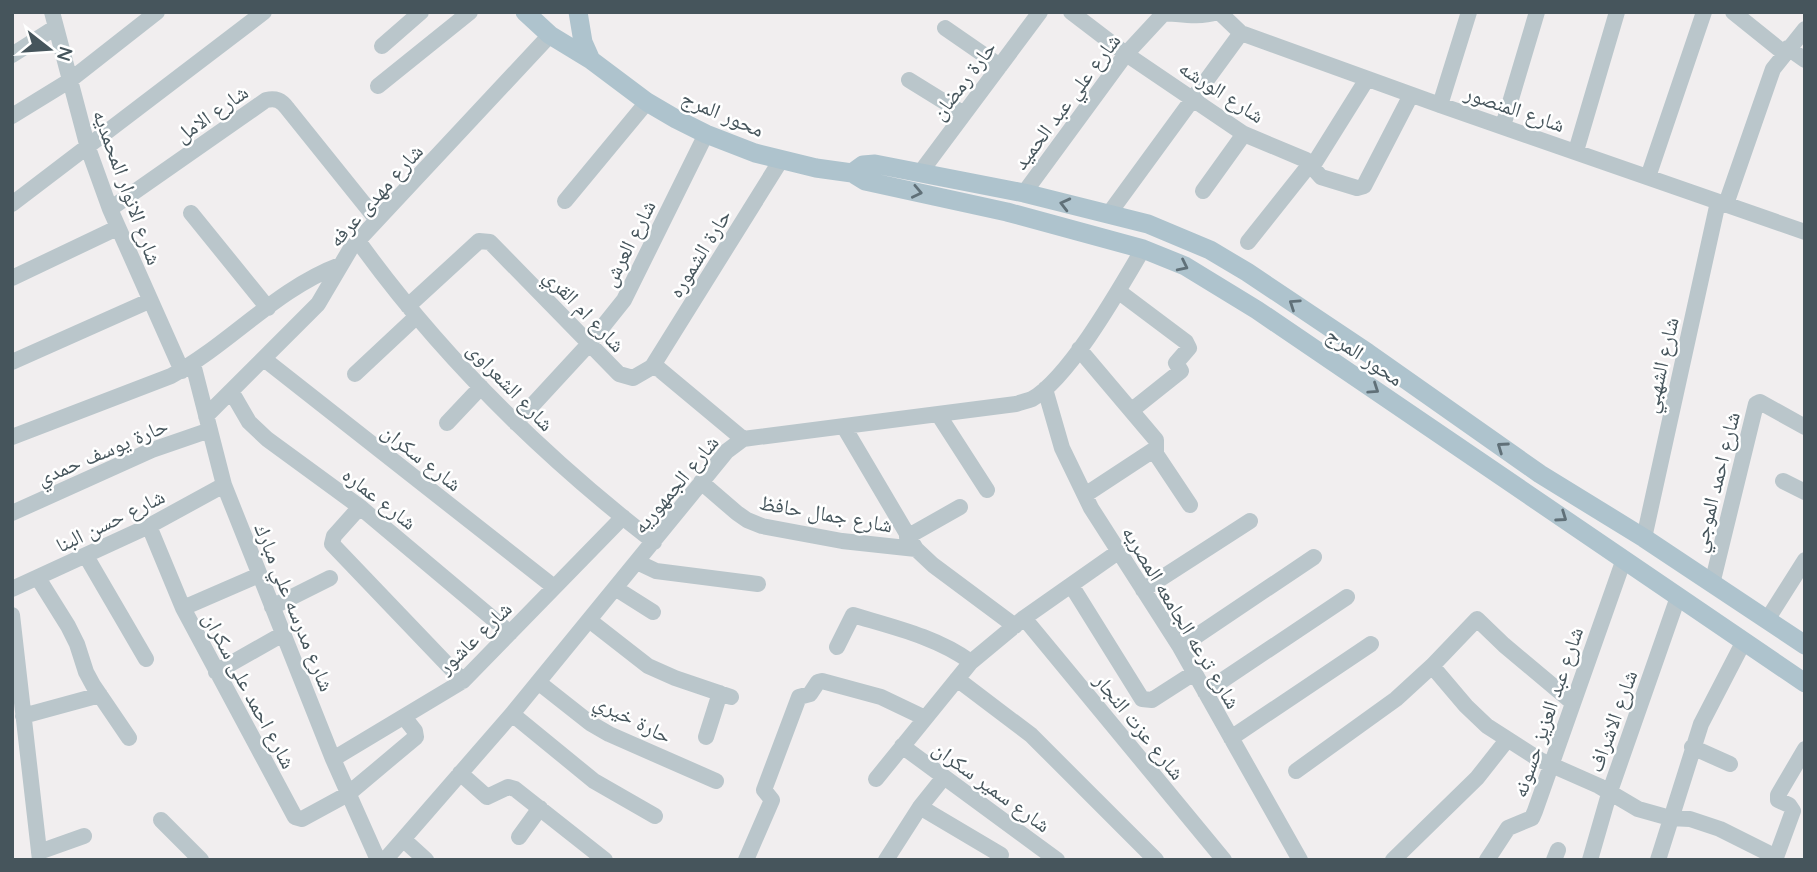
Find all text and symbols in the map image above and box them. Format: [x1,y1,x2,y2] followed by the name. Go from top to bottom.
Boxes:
[14,14,84,84] north arrow
[1006,28,1129,177] street label: شارع علي عبد الحميد
[925,35,1001,125] street label: حارة رمضان
[52,44,79,64] text: N
[1174,54,1269,129] street label: شارع الورشه
[169,78,253,148] street label: شارع الامل
[1460,78,1568,138] street label: شارع المنصور
[677,84,768,143] street label: محور المرج
[87,106,168,269] street label: شارع الانوار المحمديه
[322,138,429,252] street label: شارع مهدى عرفه
[911,183,923,198] one-way arrow
[595,195,662,291] street label: شارع العرش
[1060,198,1072,212] one-way arrow
[662,204,736,302] street label: حارة الشموره
[1176,257,1188,271] one-way arrow
[536,263,631,360] street label: شارع ام القري
[1289,299,1302,312] one-way arrow
[1636,315,1688,416] street label: شارع الشهبي
[1321,321,1408,392] street label: محور المرج
[461,336,560,437] street label: شارع الشعراوى
[1366,381,1379,394] one-way arrow
[1685,409,1749,556] street label: شارع احمد الموجي
[33,412,173,494] street label: حارة يوسف حمدي
[376,418,467,497] street label: شارع سكران
[626,430,724,539] street label: شارع الجمهوريه
[1497,443,1510,455] one-way arrow
[337,461,422,536] street label: شارع عماره
[51,482,169,558] street label: شارع حسن البنا
[757,488,895,539] street label: شارع جمال حافظ
[1554,509,1567,521] one-way arrow
[245,519,341,697] street label: شارع مدرسه علي مبارك
[1116,521,1247,714] street label: شارع ترعه الجامعه المصريه
[431,595,517,680] street label: شارع عاشور
[197,607,302,773] street label: شارع احمد على سكران
[1506,623,1589,801] street label: شارع عبد العزيز حسونه
[1582,666,1643,776] street label: شارع الاشراف
[1088,667,1191,785] street label: شارع عزت النجار
[588,687,676,752] street label: حارة خيري
[927,735,1056,838] street label: شارع سمير سكران

